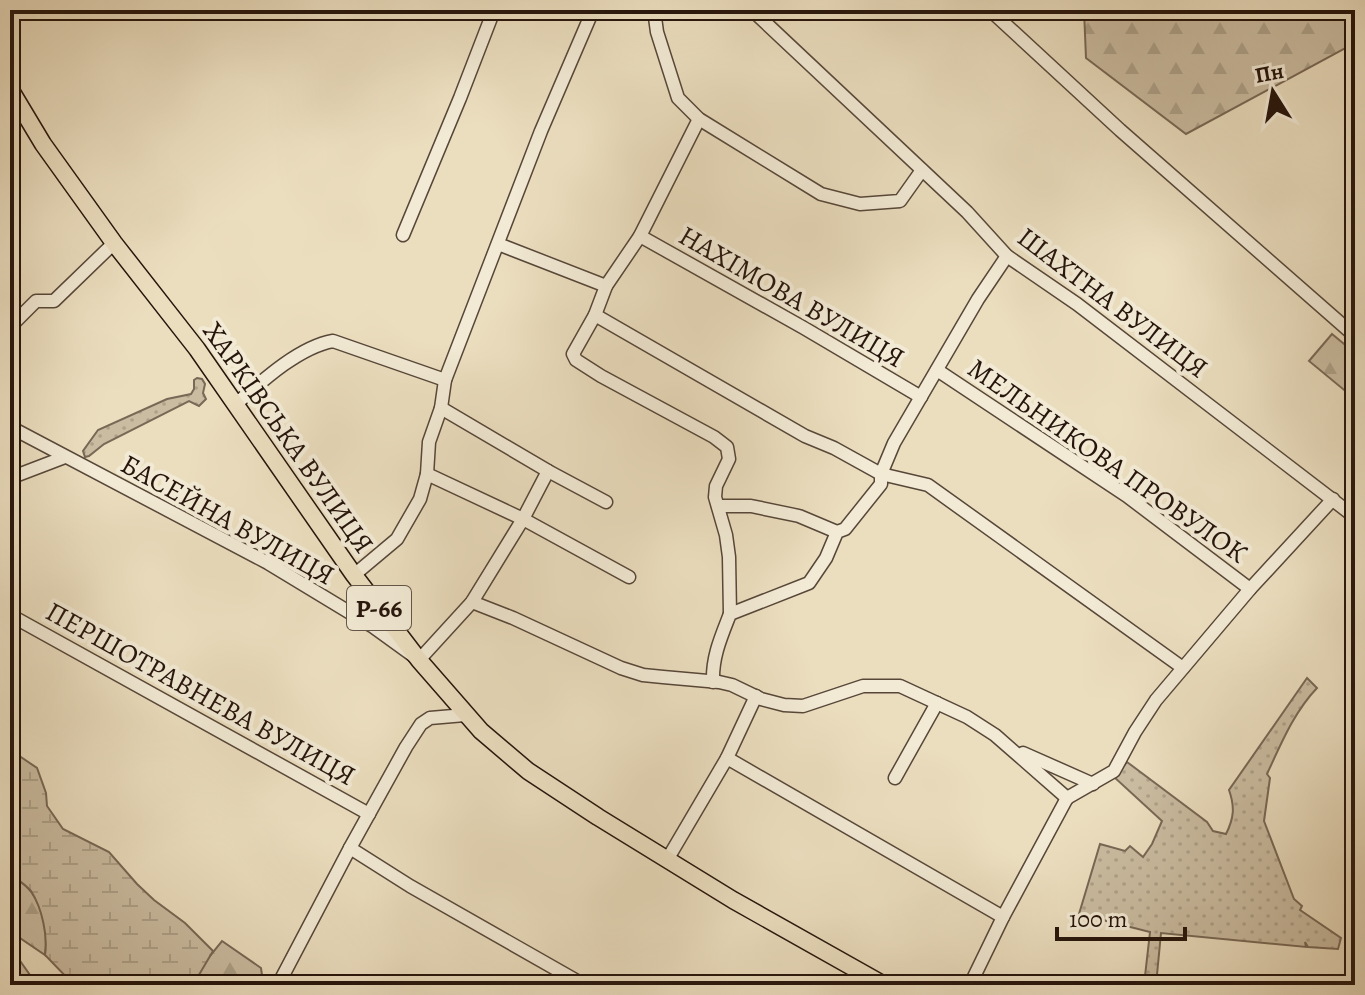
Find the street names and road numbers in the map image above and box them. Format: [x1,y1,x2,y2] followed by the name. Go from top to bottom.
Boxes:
[672,217,911,377] street label: НАХІМОВА ВУЛИЦЯ
[1009,218,1216,387] street label: ШАХТНА ВУЛИЦЯ
[194,314,383,561] street label: ХАРКІВСЬКА ВУЛИЦЯ
[960,350,1255,572] street label: МЕЛЬНИКОВА ПРОВУЛОК
[114,445,341,594] street label: БАСЕЙНА ВУЛИЦЯ
[347,586,411,630] road number: Р-66
[39,593,362,795] street label: ПЕРШОТРАВНЕВА ВУЛИЦЯ

